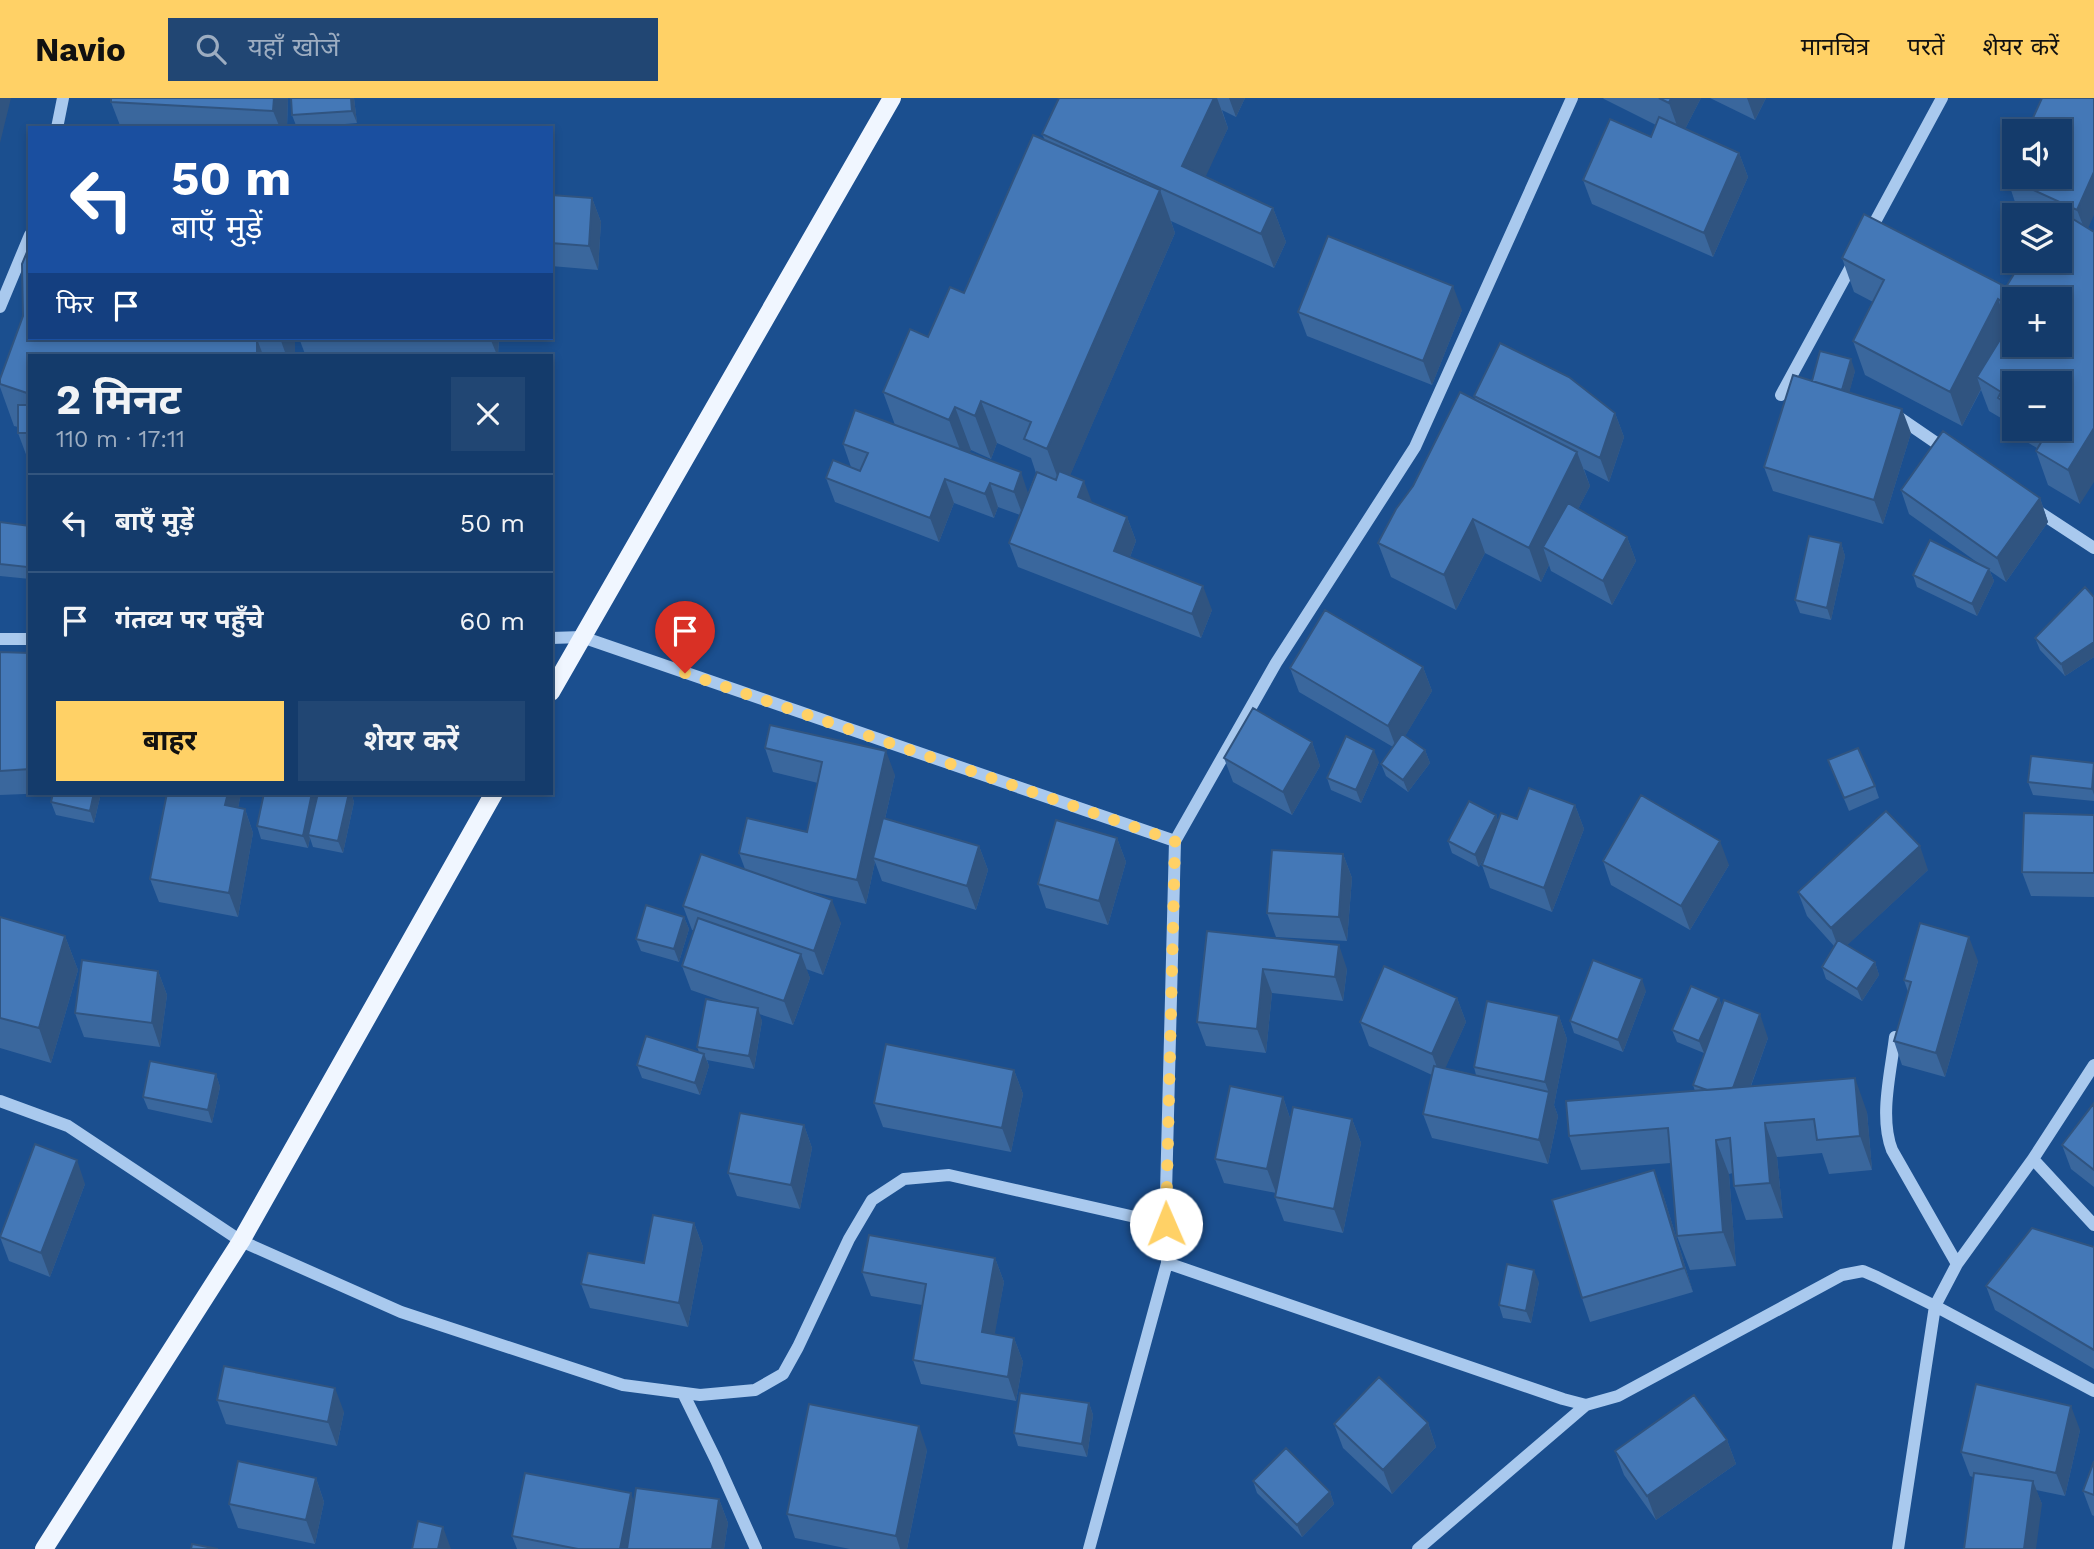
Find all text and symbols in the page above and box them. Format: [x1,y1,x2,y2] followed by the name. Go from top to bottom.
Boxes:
[168,18,658,81] search box
[35,30,126,69] text: Navio
[192,30,230,68] icon: search
[248,32,339,62] text: यहाँ खोजें
[1801,33,1869,61] text: मानचित्र
[1907,33,1945,61] text: परतें
[1983,33,2059,61] text: शेयर करें
[2002,119,2072,441] map controls
[2002,119,2072,189] button: sound
[171,149,291,207] text: 50 m
[56,154,147,245] icon: left
[2002,203,2072,273] button: layers
[171,208,262,246] text: बाएँ मुड़ें
[107,287,145,325] icon: arrive
[2002,287,2072,357] button: +
[56,289,93,319] text: फिर
[2002,371,2072,441] button: −
[56,375,181,424] text: 2 मिनट
[451,377,525,451] button: close
[56,426,185,453] text: 110 m · 17:11
[56,504,94,542] icon: left
[115,506,194,536] text: बाएँ मुड़ें
[460,508,525,538] text: 50 m
[655,601,715,673] pin
[56,602,94,640] icon: arrive
[115,604,264,634] text: गंतव्य पर पहुँचे
[459,606,525,636] text: 60 m
[666,612,704,650] icon: arrive
[56,701,284,781] button: बाहर
[298,701,525,781] button: शेयर करें
[1129,1187,1203,1261] position arrow

